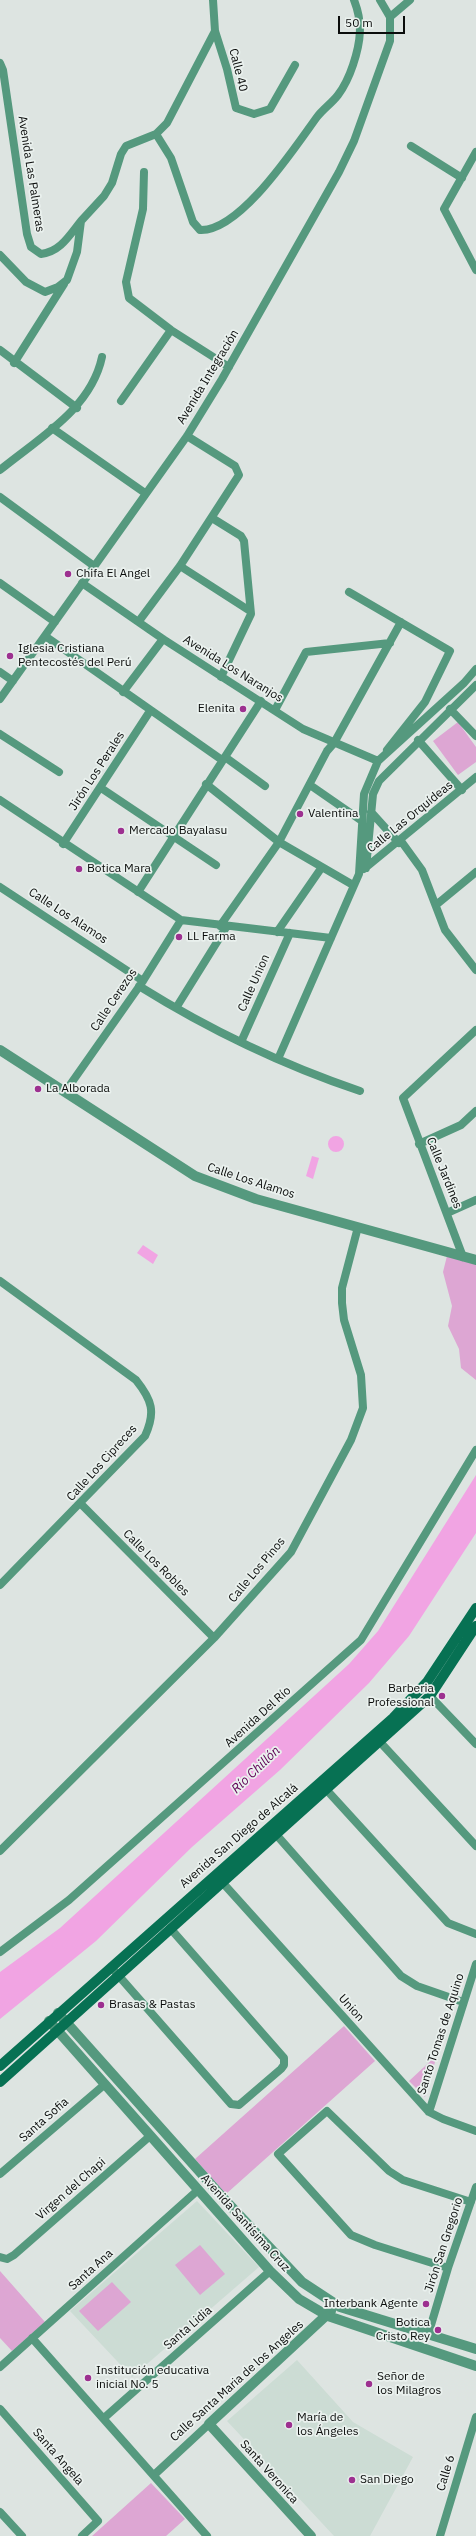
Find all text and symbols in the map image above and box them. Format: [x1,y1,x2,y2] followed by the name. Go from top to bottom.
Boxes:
[340,8,407,34] scale bar
[345,15,373,30] text: 50 m
[226,47,250,93] street label: Calle 40
[15,115,47,233] street label: Avenida Las Palmeras
[174,327,242,427] street label: Avenida Integración
[76,567,150,581] place label: Chifa El Angel
[63,569,73,579] marker: Chifa El Angel
[180,632,286,706] street label: Avenida Los Naranjos
[18,642,132,670] place label: Iglesia Cristiana Pentecostés del Perú
[5,651,15,661] marker: Iglesia Cristiana Pentecostés del Perú
[198,702,235,716] place label: Elenita
[238,704,248,714] marker: Elenita
[66,729,128,813] street label: Jirón Los Perales
[364,778,456,856] street label: Calle Las Orquídeas
[308,807,358,821] place label: Valentina
[295,809,305,819] marker: Valentina
[129,824,227,838] place label: Mercado Bayalasu
[116,826,126,836] marker: Mercado Bayalasu
[87,862,151,876] place label: Botica Mara
[74,864,84,874] marker: Botica Mara
[26,885,110,947] street label: Calle Los Alamos
[187,930,236,944] place label: LL Farma
[174,932,184,942] marker: LL Farma
[235,952,273,1014] street label: Calle Union
[88,966,140,1034] street label: Calle Cerezos
[46,1082,110,1096] place label: La Alborada
[33,1084,43,1094] marker: La Alborada
[423,1135,465,1211] street label: Calle Jardines
[205,1160,297,1202] street label: Calle Los Alamos
[64,1422,140,1504] street label: Calle Los Cipreces
[120,1527,192,1599] street label: Calle Los Robles
[226,1534,288,1606] street label: Calle Los Pinos
[368,1682,434,1710] place label: Barberia Professional
[222,1684,294,1750] street label: Avenida Del Río
[437,1691,447,1701] marker: Barberia Professional
[228,1743,284,1797] water label: Río Chillón
[177,1781,301,1891] street label: Avenida San Diego de Alcalá
[415,1972,467,2096] street label: Santo Tomas de Aquino
[335,1991,367,2025] street label: Union
[109,1998,195,2012] place label: Brasas & Pastas
[96,2000,106,2010] marker: Brasas & Pastas
[16,2095,72,2145] street label: Santa Sofia
[33,2155,109,2223] street label: Virgen del Chapi
[197,2171,293,2275] street label: Avenida Santísima Cruz
[422,2196,466,2294] street label: Jirón San Gregorio
[66,2246,116,2294] street label: Santa Ana
[324,2297,418,2311] place label: Interbank Agente
[421,2299,431,2309] marker: Interbank Agente
[161,2303,215,2353] street label: Santa Lidia
[376,2316,430,2344] place label: Botica Cristo Rey
[167,2317,307,2445] street label: Calle Santa Maria de los Angeles
[433,2325,443,2335] marker: Botica Cristo Rey
[96,2364,209,2392] place label: Institución educativa inicial No. 5
[377,2370,441,2398] place label: Señor de los Milagros
[83,2373,93,2383] marker: Institución educativa inicial No. 5
[364,2379,374,2389] marker: Señor de los Milagros
[297,2411,359,2439] place label: María de los Ángeles
[284,2420,294,2430] marker: María de los Ángeles
[29,2426,87,2488] street label: Santa Angela
[237,2437,301,2507] street label: Santa Veronica
[434,2453,458,2493] street label: Calle 6
[360,2473,414,2487] place label: San Diego
[347,2475,357,2485] marker: San Diego

